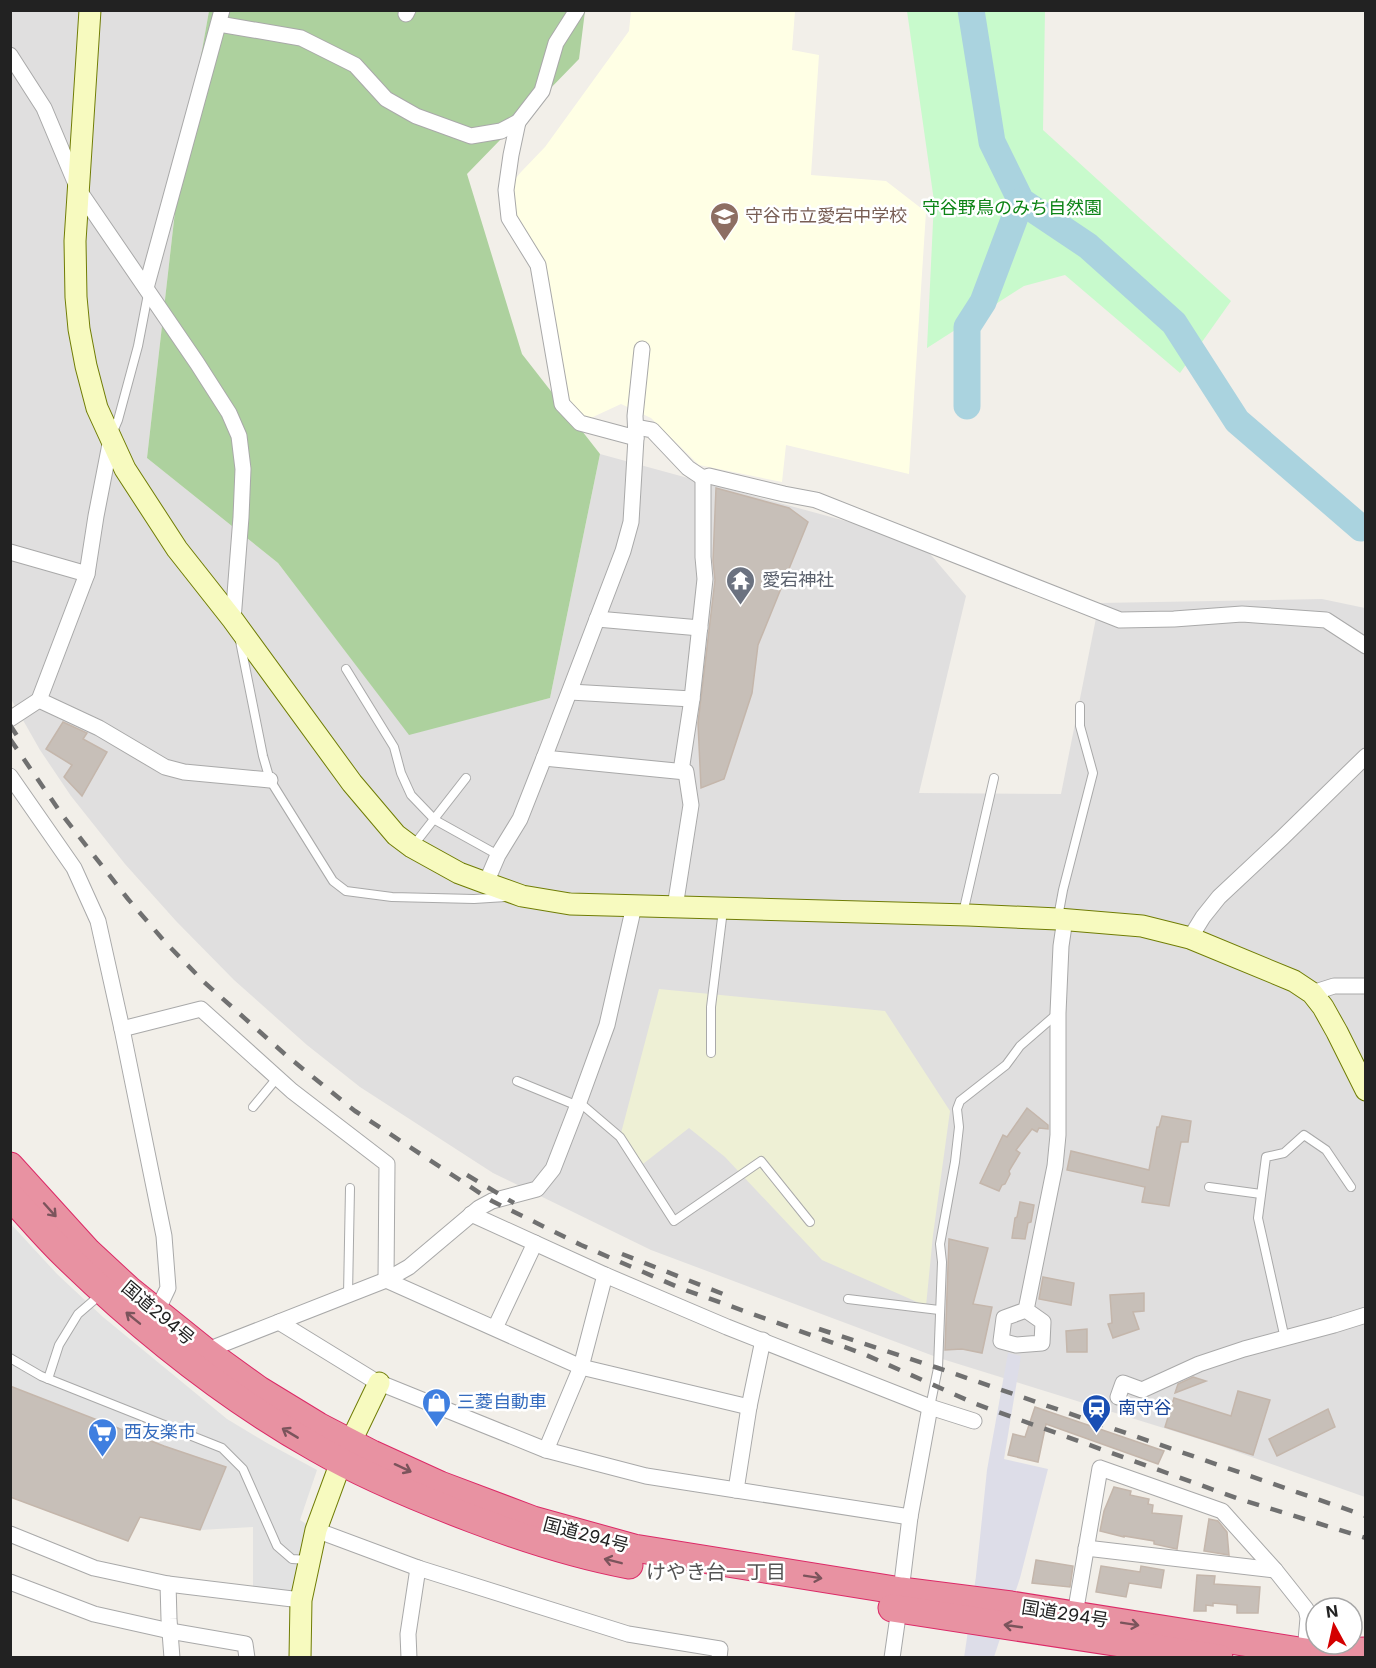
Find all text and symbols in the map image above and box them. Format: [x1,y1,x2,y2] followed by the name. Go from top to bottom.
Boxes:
[922,197,1102,218] park label: 守谷野鳥のみち自然園
[708,200,740,242] school or university icon: 守谷市立愛宕中学校
[745,205,907,226] place label: 守谷市立愛宕中学校
[725,564,757,606] temple icon: 愛宕神社
[762,569,834,590] place label: 愛宕神社
[43,1202,57,1217] one-way arrow
[118,1276,199,1349] street label: 国道294号
[125,1312,141,1325] one-way arrow
[420,1386,452,1428] shop icon: 三菱自動車
[457,1391,547,1412] place label: 三菱自動車
[1081,1392,1113,1434] station icon: 南守谷
[1118,1397,1172,1418] place label: 南守谷
[87,1416,119,1458] supermarket icon: 西友楽市
[124,1421,196,1442] place label: 西友楽市
[282,1427,299,1439] one-way arrow
[393,1463,411,1475] one-way arrow
[541,1513,631,1556] street label: 国道294号
[604,1555,623,1567] one-way arrow
[646,1560,786,1584] district label: けやき台一丁目
[802,1571,822,1582] one-way arrow
[1020,1596,1110,1631] street label: 国道294号
[1304,1596,1364,1656] north arrow
[1324,1600,1339,1622] text: N
[1120,1618,1139,1629] one-way arrow
[1004,1621,1024,1632] one-way arrow

